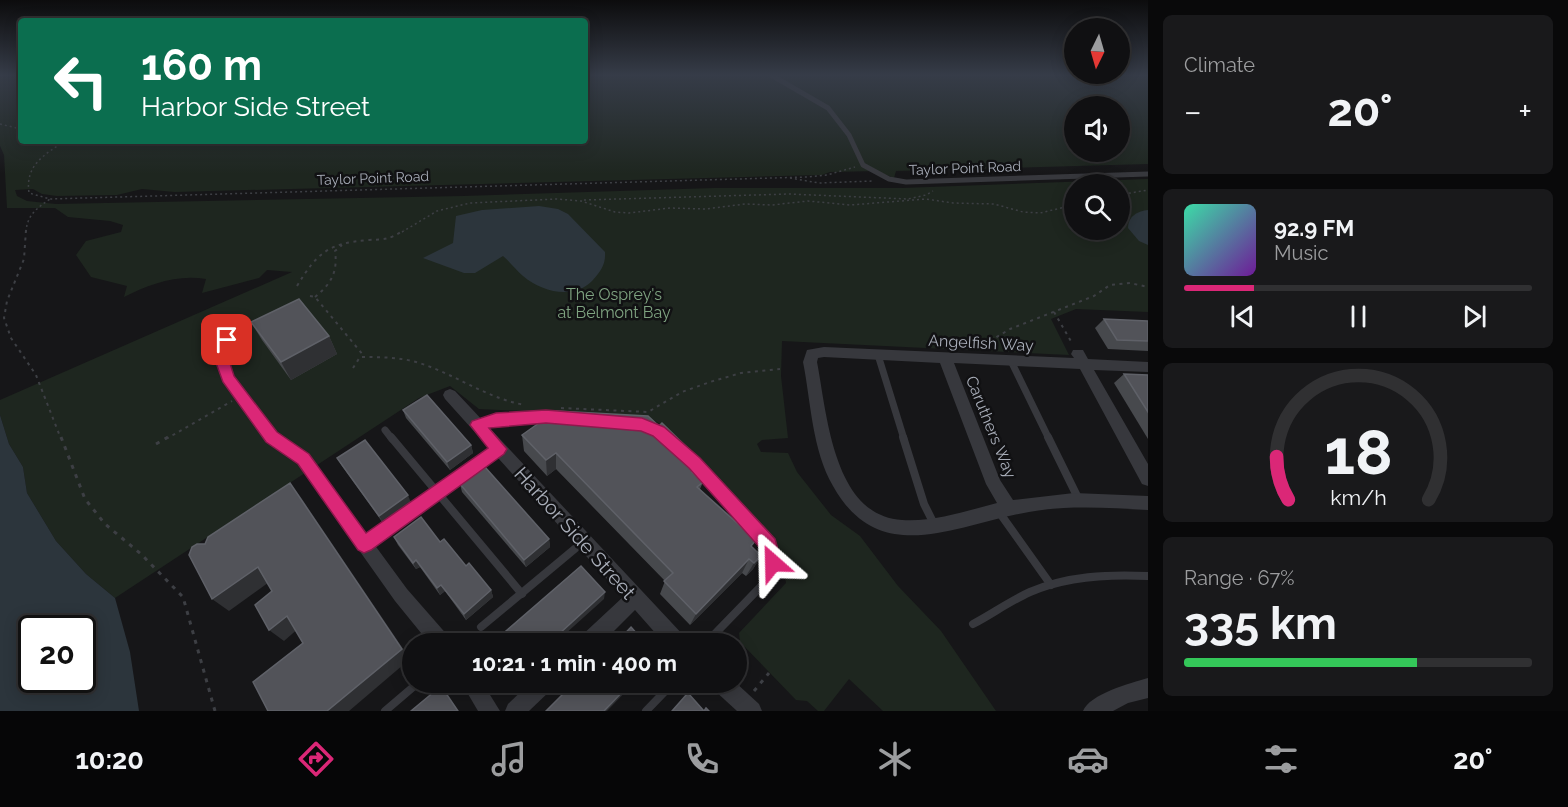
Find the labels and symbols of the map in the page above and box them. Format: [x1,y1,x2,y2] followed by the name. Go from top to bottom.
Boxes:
[1064,18,1130,84] north arrow
[909,158,1021,178] street label: Taylor Point Road
[317,168,429,188] street label: Taylor Point Road
[557,285,671,322] park label: The Osprey's at Belmont Bay
[201,314,252,365] pin
[928,331,1034,355] street label: Angelfish Way
[962,373,1020,481] street label: Caruthers Way
[509,462,641,604] street label: Harbor Side Street
[741,531,805,595] position arrow
[18,615,96,693] speed limit sign: 20

